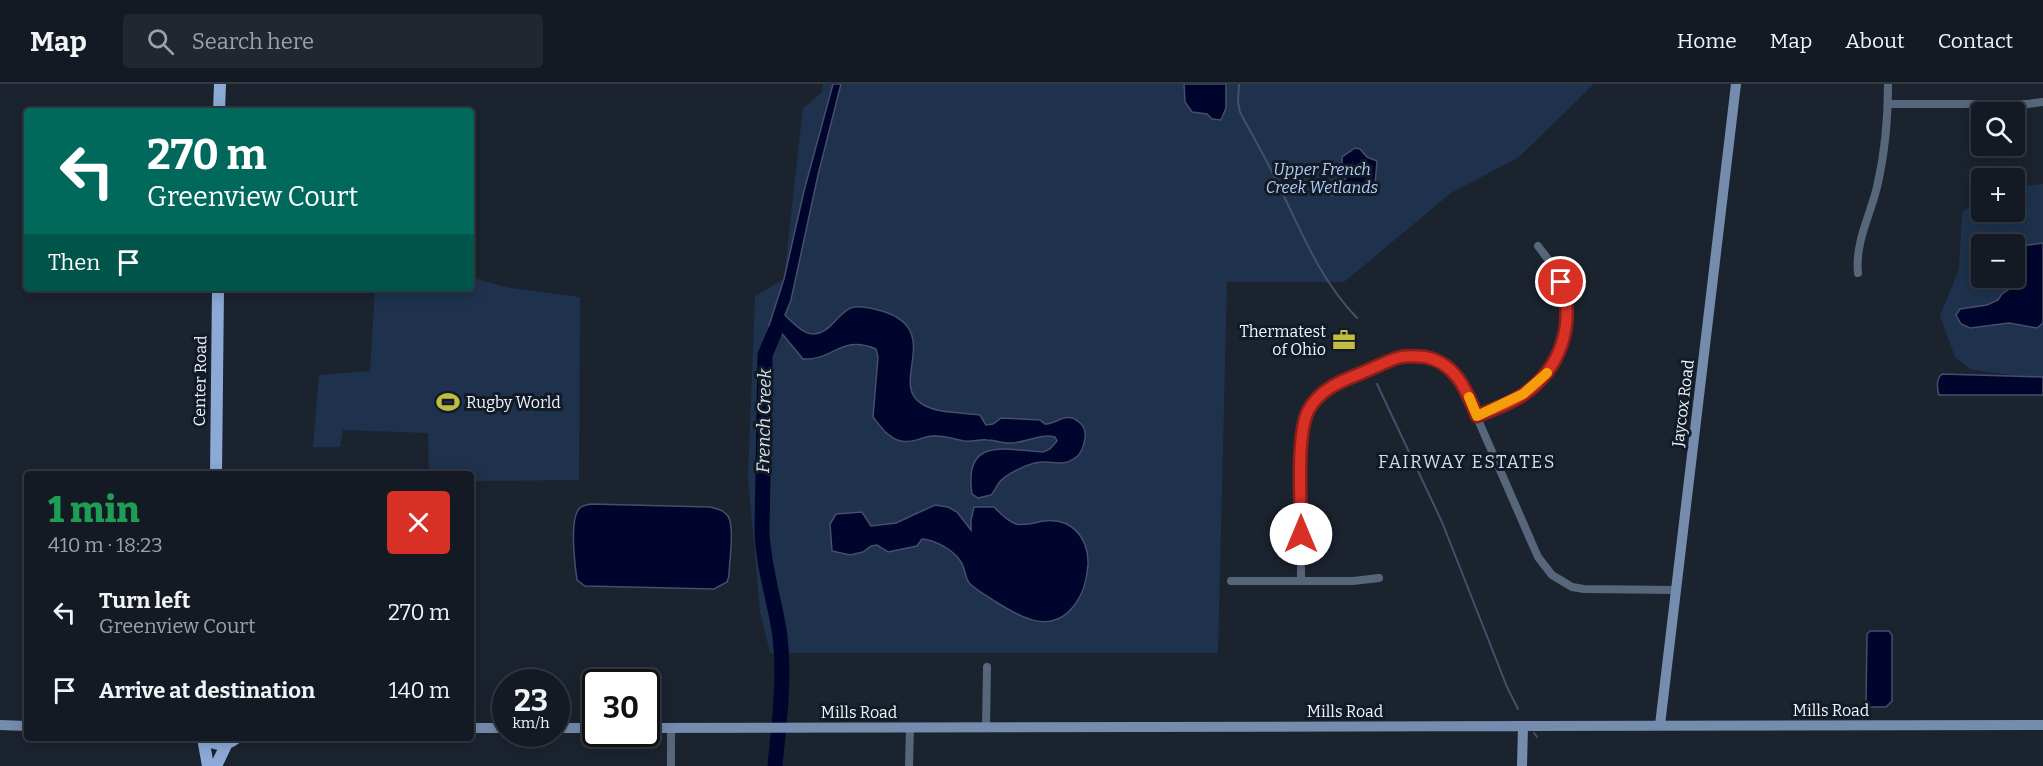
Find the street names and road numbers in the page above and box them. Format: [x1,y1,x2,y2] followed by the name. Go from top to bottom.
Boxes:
[190,335,210,427] street label: Center Road
[1668,358,1698,449] street label: Jaycox Road
[1793,701,1870,720] street label: Mills Road
[1307,702,1384,721] street label: Mills Road
[821,703,898,722] street label: Mills Road

